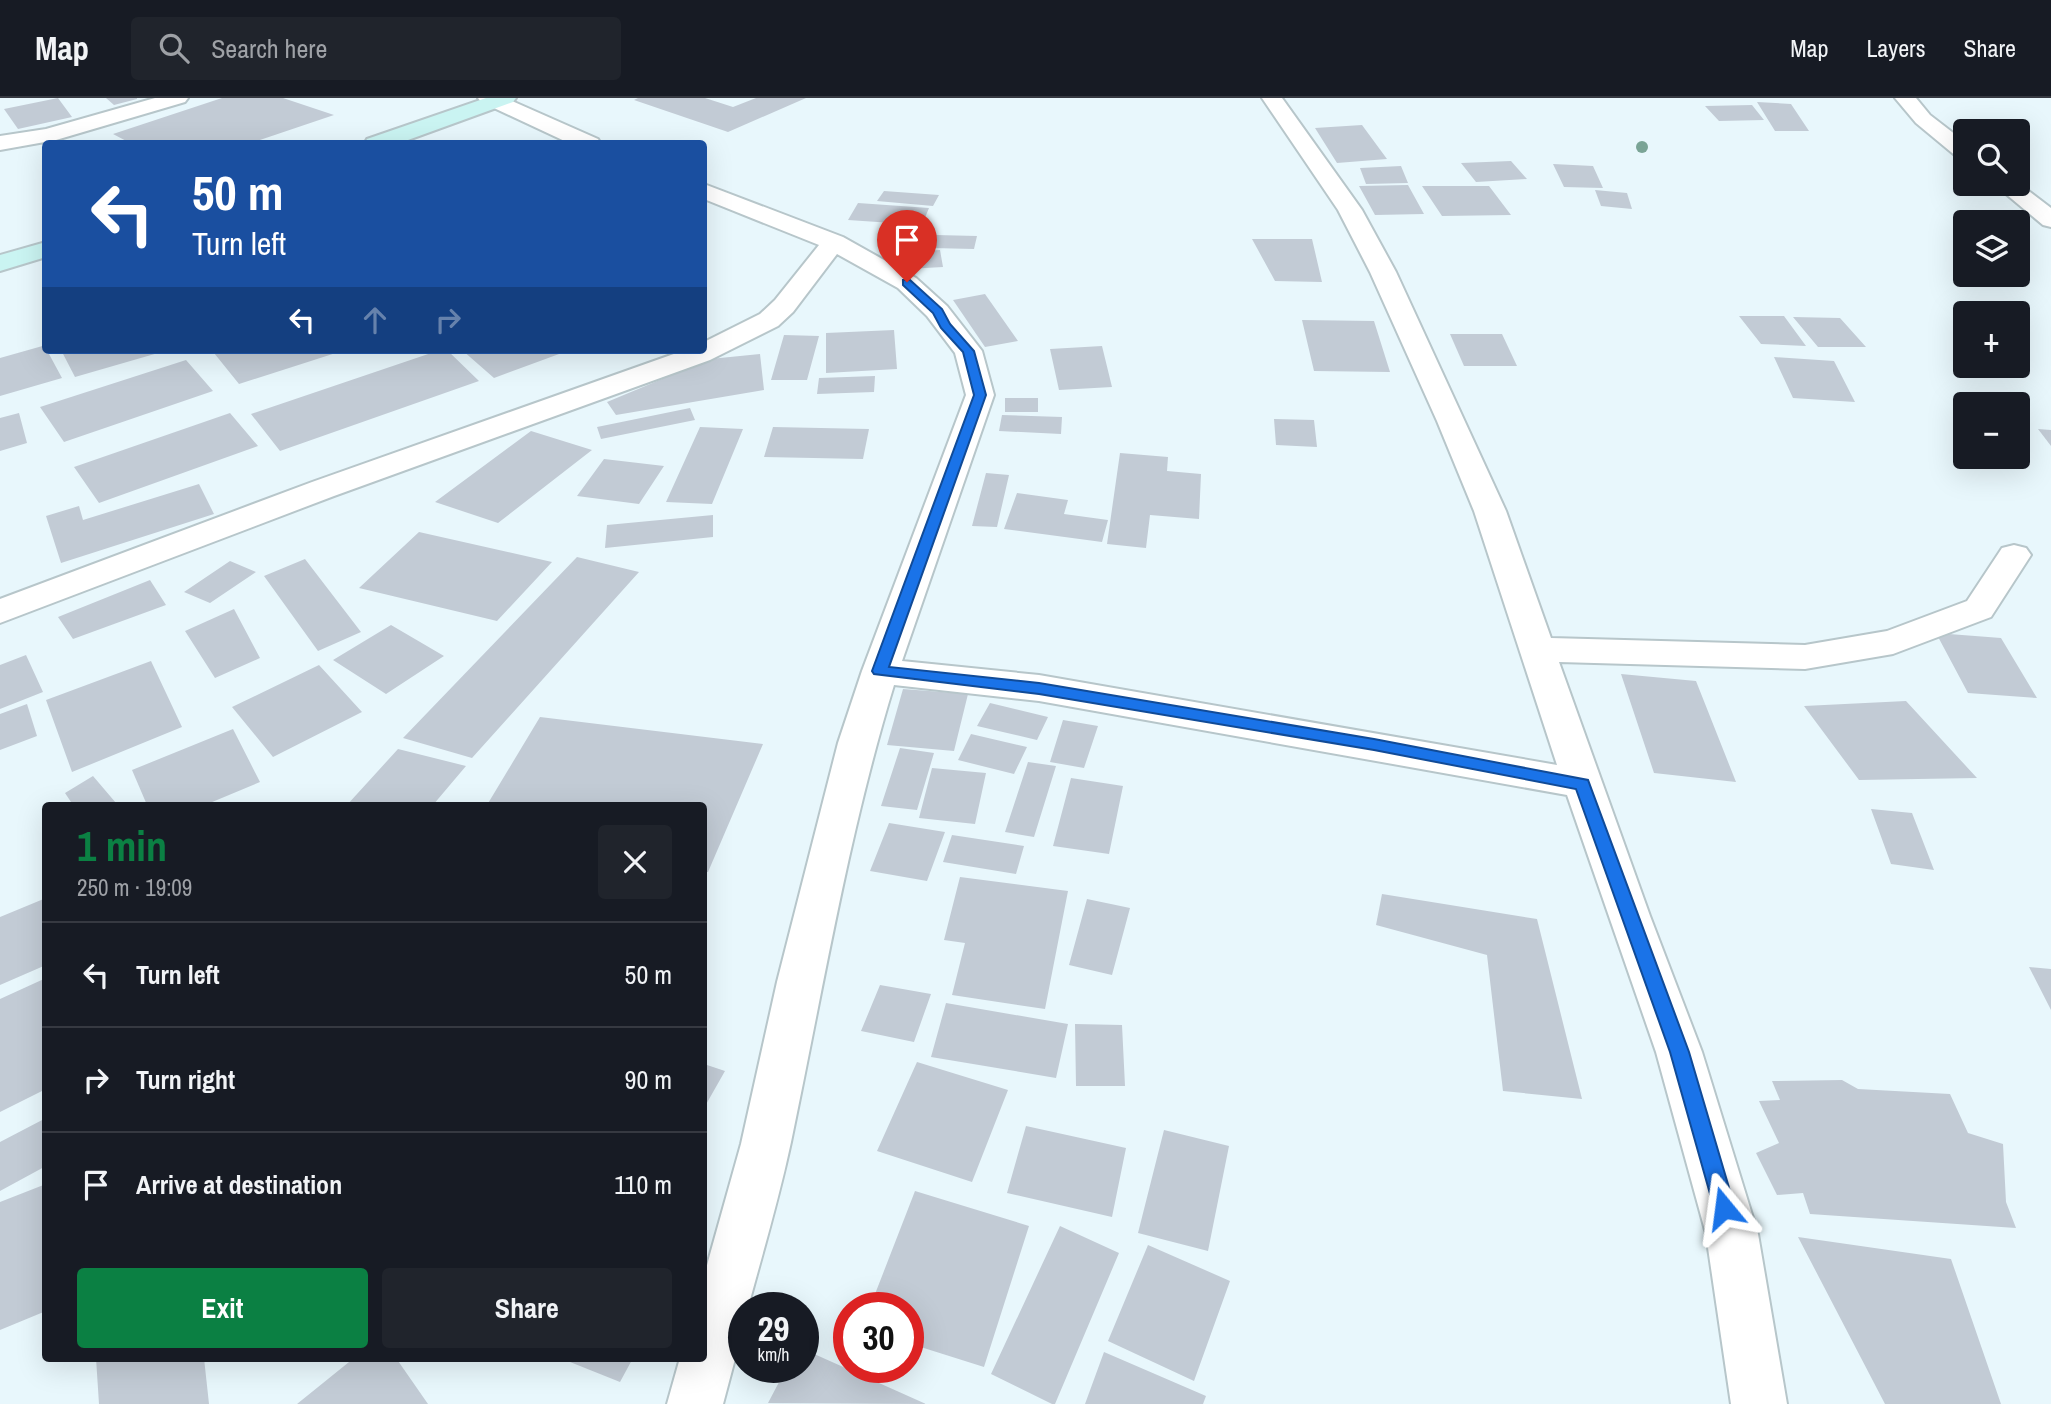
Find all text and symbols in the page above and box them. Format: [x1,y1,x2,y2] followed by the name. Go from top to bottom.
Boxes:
[131,17,621,80] search box
[35,26,89,70] text: Map
[155,29,193,67] icon: search
[211,31,327,66] text: Search here
[1790,32,1828,64] text: Map
[1866,32,1925,64] text: Layers
[1963,32,2016,64] text: Share
[1953,119,2030,469] map controls
[1953,119,2030,196] button: search
[192,159,284,225] text: 50 m
[77,168,168,259] icon: left
[877,210,937,282] pin
[1953,210,2030,287] button: layers
[888,221,926,259] icon: arrive
[192,222,286,265] text: Turn left
[283,301,321,339] icon: left
[356,301,394,339] icon: ahead
[429,301,467,339] icon: right
[1953,301,2030,378] button: +
[1953,392,2030,469] button: −
[77,818,167,874] text: 1 min
[598,825,672,899] button: close
[77,872,192,903] text: 250 m · 19:09
[77,956,115,994] icon: left
[136,957,220,992] text: Turn left
[625,957,672,992] text: 50 m
[77,1061,115,1099] icon: right
[136,1062,235,1097] text: Turn right
[625,1062,672,1097] text: 90 m
[77,1166,115,1204] icon: arrive
[136,1167,342,1202] text: Arrive at destination
[614,1167,672,1202] text: 110 m
[1687,1171,1761,1245] position arrow
[77,1268,368,1348] button: Exit
[382,1268,672,1348] button: Share
[833,1292,924,1383] speed limit sign: 30
[758,1305,789,1352] text: 29
[758,1342,790,1367] text: km/h

